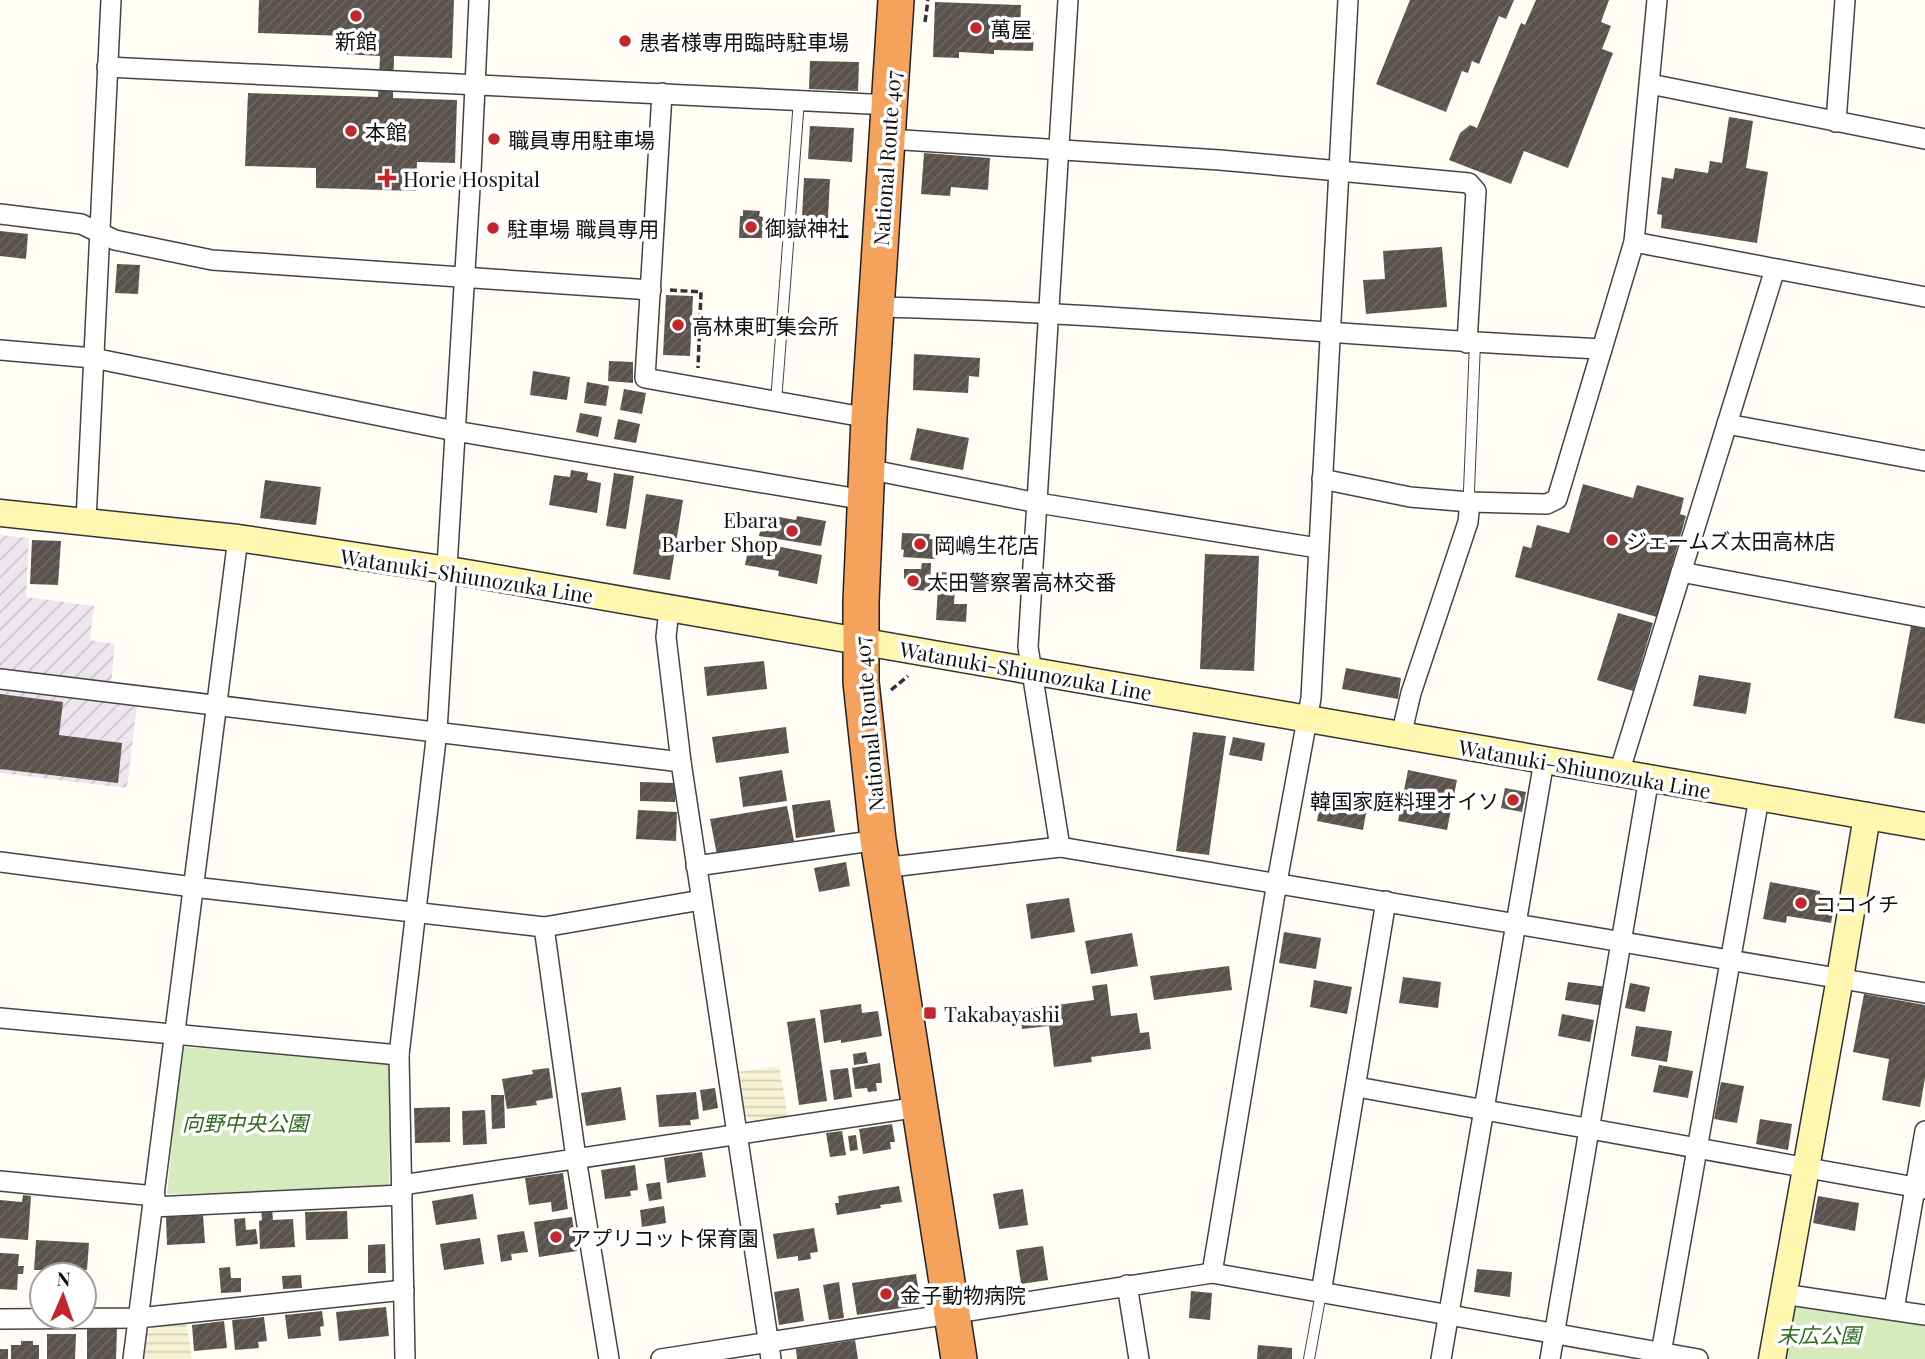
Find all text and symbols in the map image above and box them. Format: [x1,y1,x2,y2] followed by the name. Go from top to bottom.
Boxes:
[348,8,364,24] marker: 新館
[990,14,1032,42] place label: 萬屋
[968,20,984,36] marker: 萬屋
[335,26,377,54] place label: 新館
[639,27,849,55] place label: 患者様専用臨時駐車場
[617,33,633,49] marker: 患者様専用臨時駐車場
[866,69,906,247] street label: National Route 407
[365,117,407,145] place label: 本館
[343,123,359,139] marker: 本館
[508,125,655,153] place label: 職員専用駐車場
[486,131,502,147] marker: 職員専用駐車場
[403,164,540,192] place label: Horie Hospital
[377,168,397,188] marker: Horie Hospital
[765,213,849,241] place label: 御嶽神社
[507,214,659,242] place label: 駐車場 職員専用
[743,219,759,235] marker: 御嶽神社
[485,220,501,236] marker: 駐車場 職員専用
[692,311,839,339] place label: 高林東町集会所
[670,317,686,333] marker: 高林東町集会所
[662,505,779,557] place label: Ebara Barber Shop
[784,523,800,539] marker: Ebara Barber Shop
[1626,526,1835,554] place label: ジェームズ太田高林店
[934,530,1039,558] place label: 岡嶋生花店
[1604,532,1620,548] marker: ジェームズ太田高林店
[912,536,928,552] marker: 岡嶋生花店
[338,541,595,609] street label: Watanuki-Shiunozuka Line
[927,567,1116,595] place label: 太田警察署高林交番
[905,573,921,589] marker: 太田警察署高林交番
[897,634,1154,706] street label: Watanuki-Shiunozuka Line
[846,635,890,813] street label: National Route 407
[1456,732,1713,804] street label: Watanuki-Shiunozuka Line
[1310,786,1499,814] place label: 韓国家庭料理オイソ
[1505,792,1521,808] marker: 韓国家庭料理オイソ
[1815,889,1899,917] place label: ココイチ
[1793,895,1809,911] marker: ココイチ
[944,999,1060,1027] place label: Takabayashi
[922,1005,938,1021] marker: Takabayashi
[182,1108,311,1136] park label: 向野中央公園
[570,1223,759,1251] place label: アプリコット保育園
[548,1229,564,1245] marker: アプリコット保育園
[28,1261,98,1331] north arrow
[56,1265,71,1291] text: N
[900,1280,1026,1308] place label: 金子動物病院
[878,1286,894,1302] marker: 金子動物病院
[1777,1320,1864,1348] park label: 末広公園

